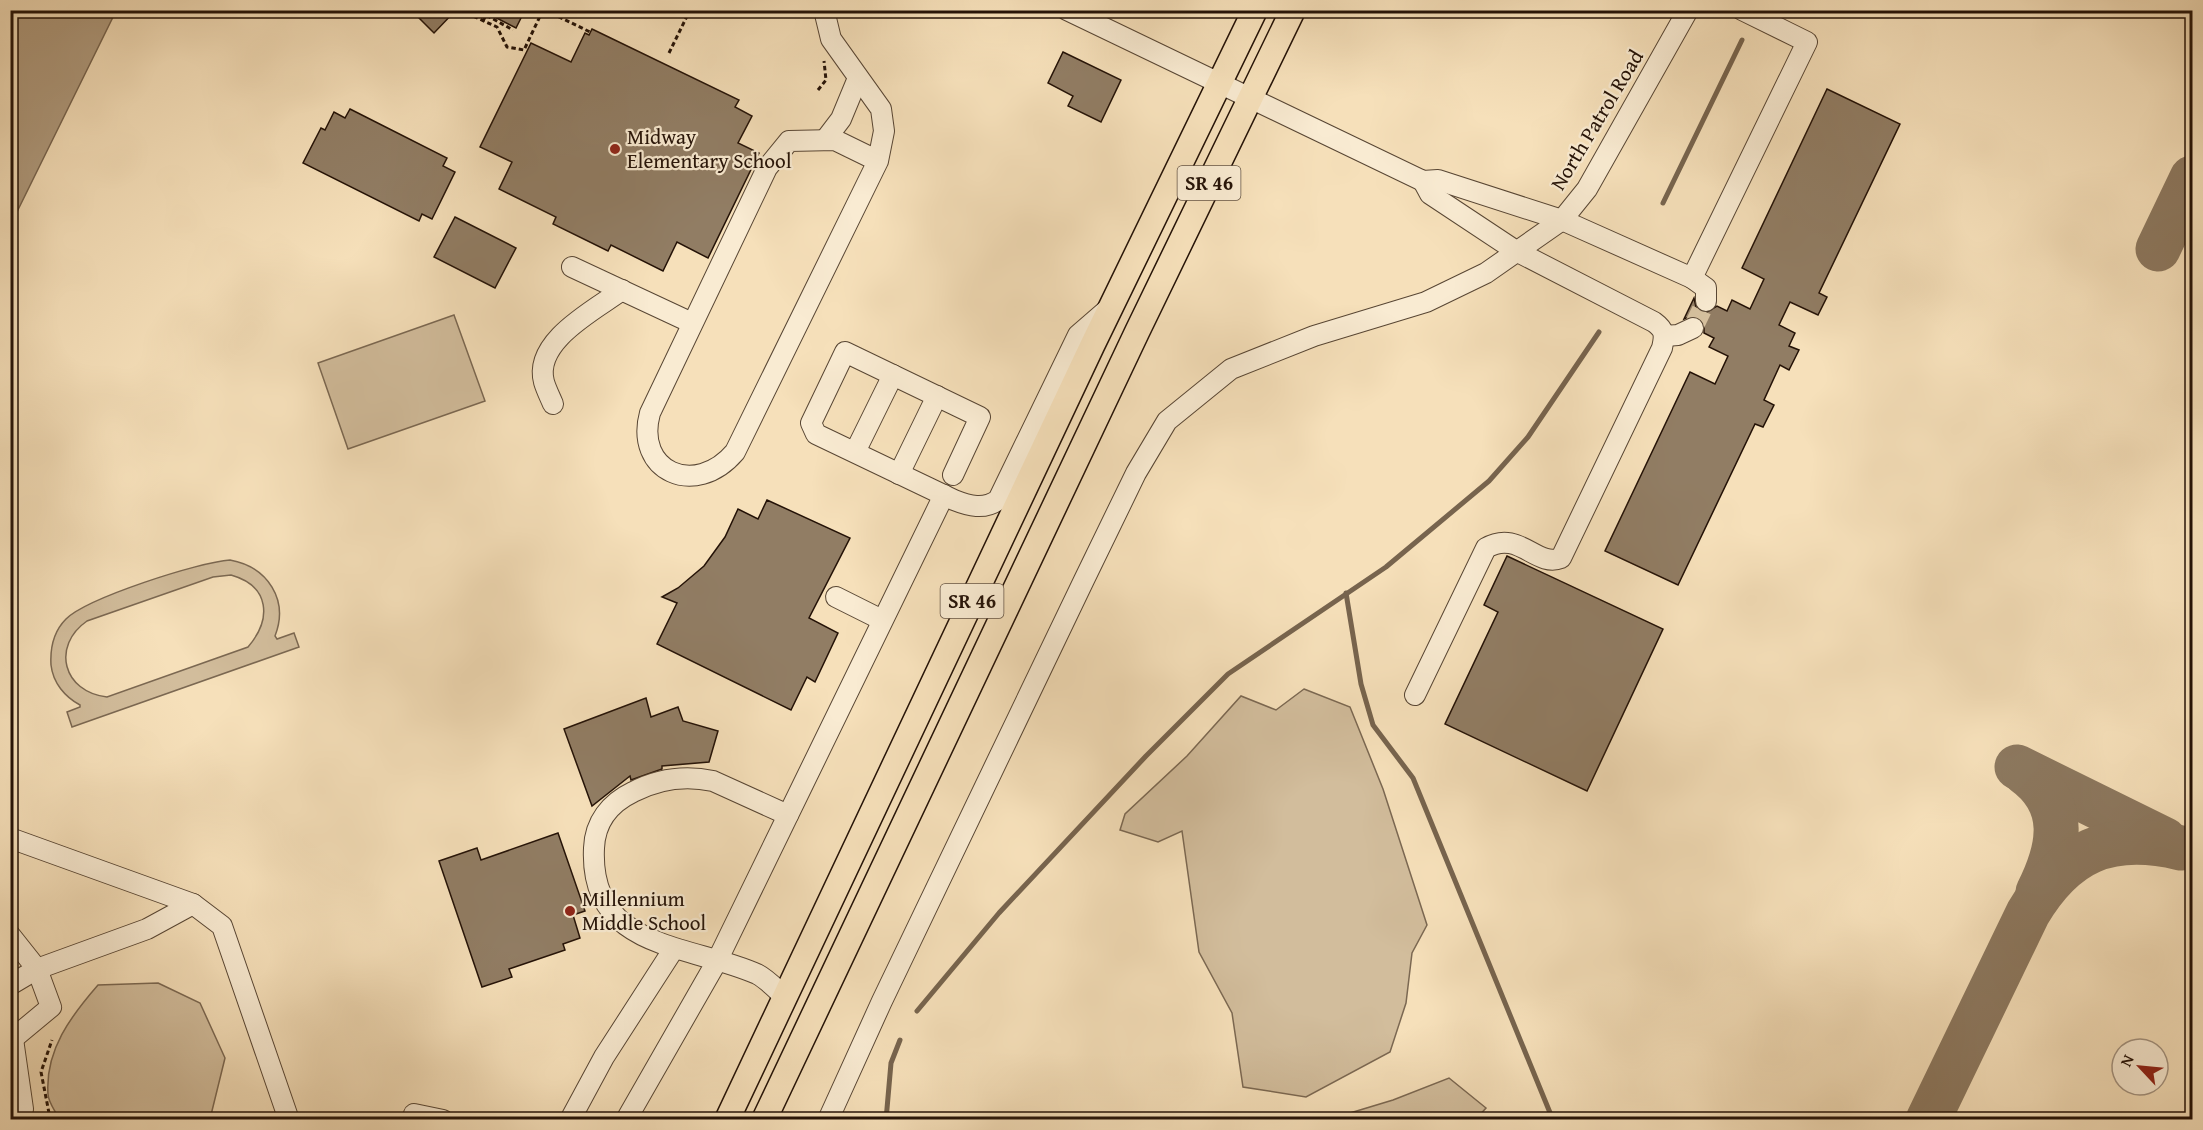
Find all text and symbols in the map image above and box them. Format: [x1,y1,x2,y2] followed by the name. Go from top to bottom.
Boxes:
[1542,43,1651,196] street label: North Patrol Road
[627,121,792,176] place label: Midway Elementary School
[608,142,622,156] marker: Midway Elementary School
[1178,166,1240,200] road number: SR 46
[940,584,1004,618] road number: SR 46
[582,883,706,938] place label: Millennium Middle School
[563,904,577,918] marker: Millennium Middle School
[2110,1037,2170,1097] north arrow
[2113,1050,2140,1070] text: N

